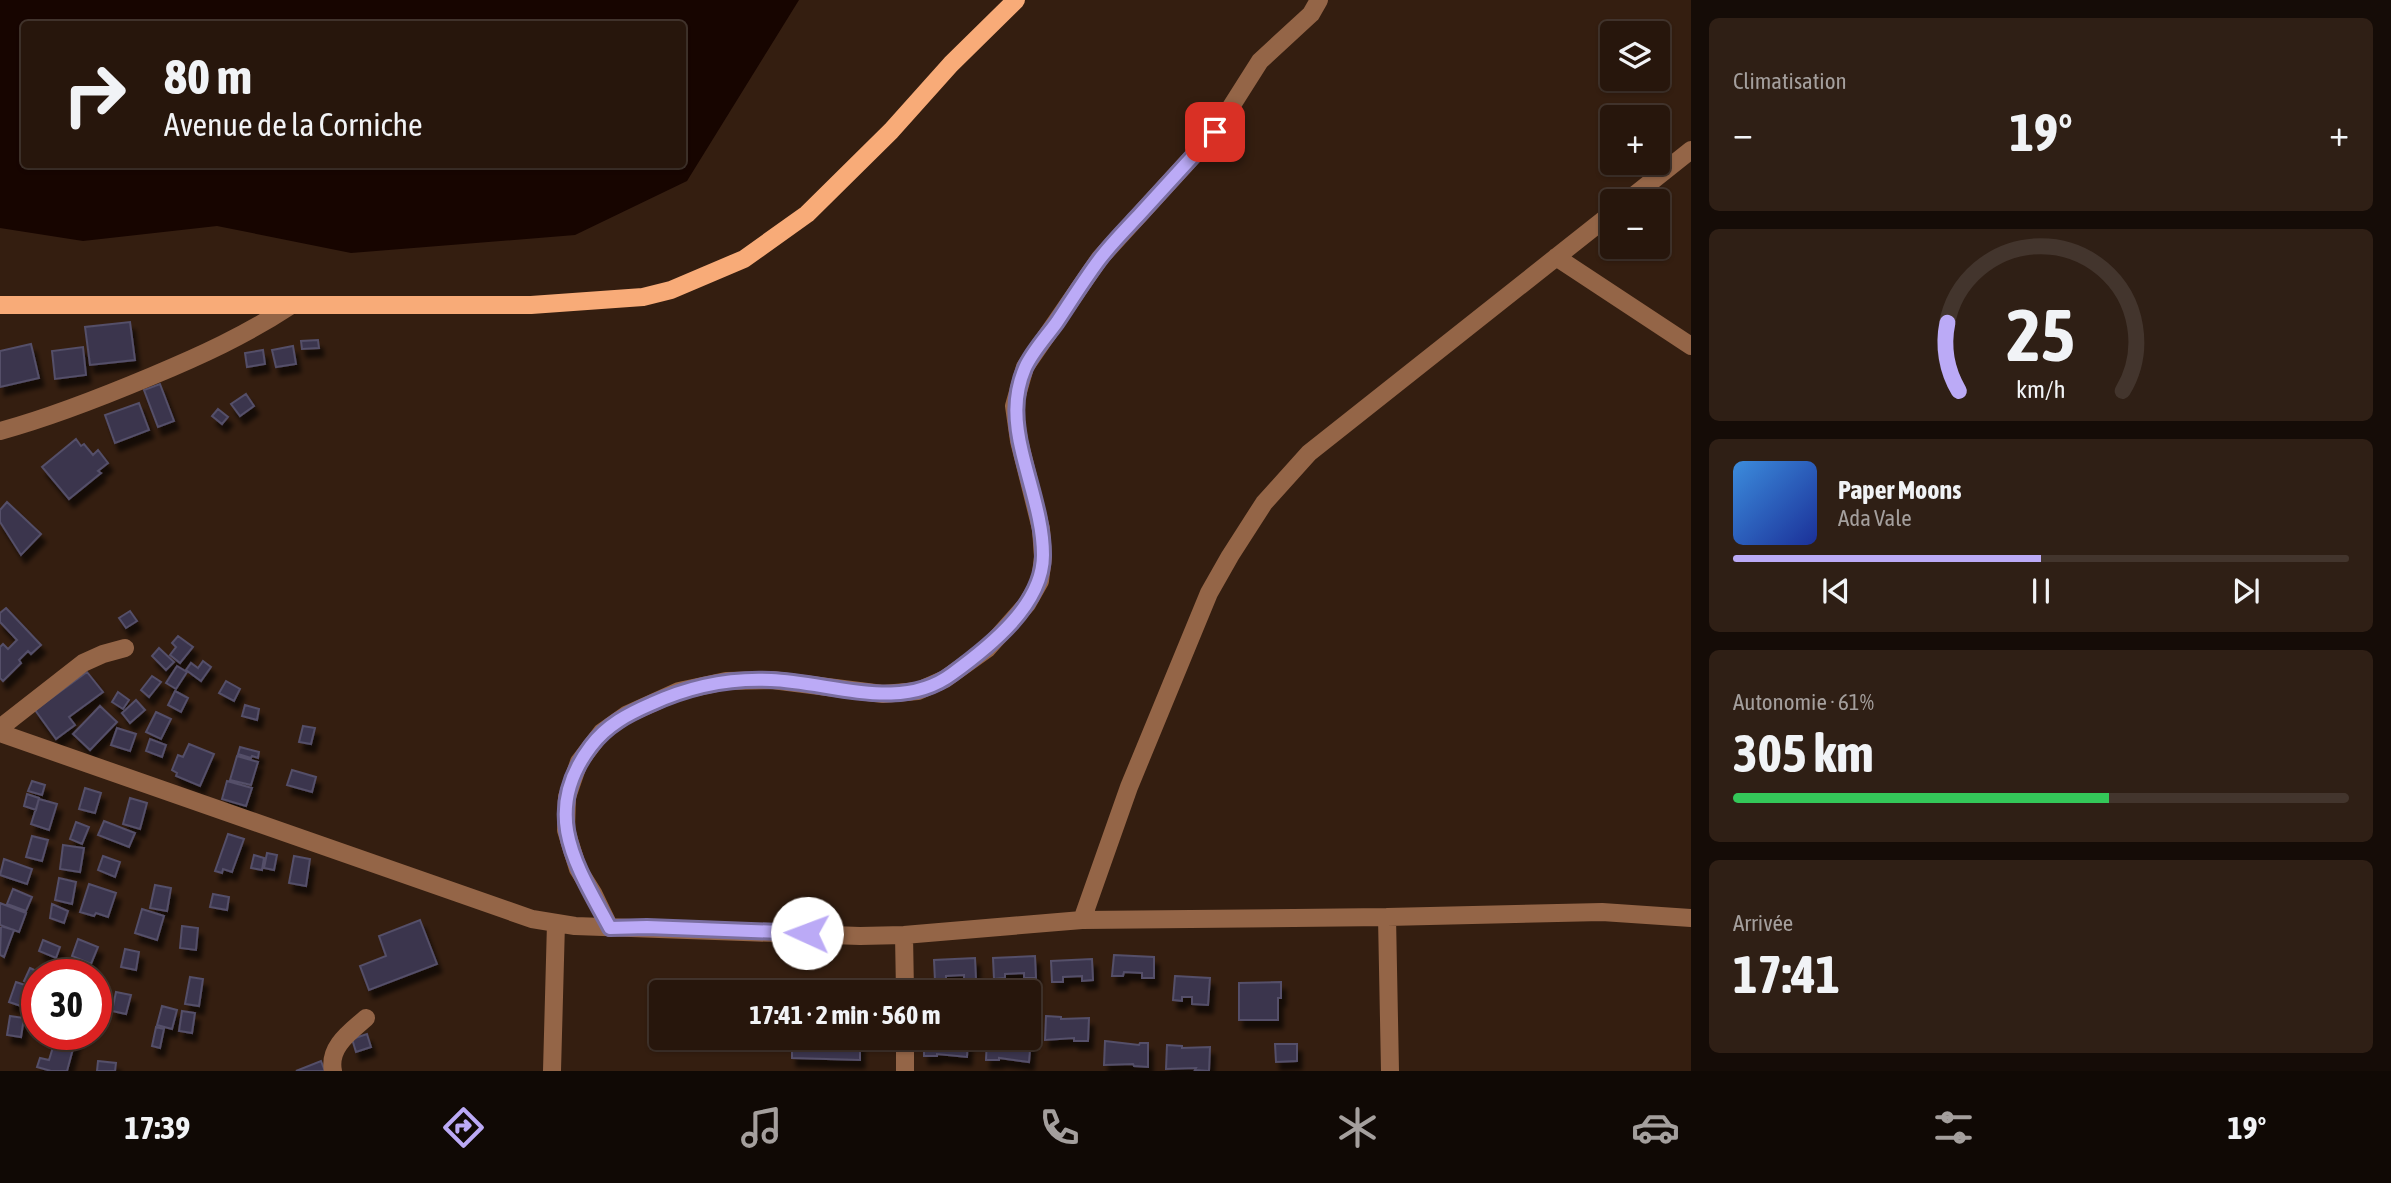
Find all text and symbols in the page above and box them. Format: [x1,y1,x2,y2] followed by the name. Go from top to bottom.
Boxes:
[1600,21,1670,259] map controls
[1600,21,1670,91] button: layers
[164,48,252,104] text: 80 m
[49,49,140,140] icon: right
[1733,68,1847,94] text: Climatisation
[1185,102,1245,162] pin
[2009,102,2073,162] text: 19°
[1600,105,1670,175] button: +
[164,106,422,143] text: Avenue de la Corniche
[1733,111,1753,154] text: −
[2329,111,2349,154] text: +
[1196,113,1234,151] icon: arrive
[1600,189,1670,259] button: −
[2007,293,2075,376] text: 25
[2016,375,2066,403] text: km/h
[1838,475,1961,505] text: Paper Moons
[1838,505,1912,531] text: Ada Vale
[1817,572,1855,610] icon: previous
[2022,572,2060,610] icon: pause
[2227,572,2265,610] icon: next
[1733,689,1874,715] text: Autonomie · 61%
[1733,723,1874,783] text: 305 km
[770,896,844,970] position arrow
[1733,910,1793,936] text: Arrivée
[1733,944,1840,1004] text: 17:41
[21,959,112,1050] speed limit sign: 30
[750,1000,940,1030] text: 17:41 · 2 min · 560 m
[439,1103,488,1152] icon: directions
[737,1103,786,1152] icon: music
[1035,1103,1084,1152] icon: phone
[1333,1103,1382,1152] icon: climate
[1631,1103,1680,1152] icon: car
[1929,1103,1978,1152] icon: filters
[125,1109,190,1146] text: 17:39
[2227,1109,2266,1146] text: 19°

